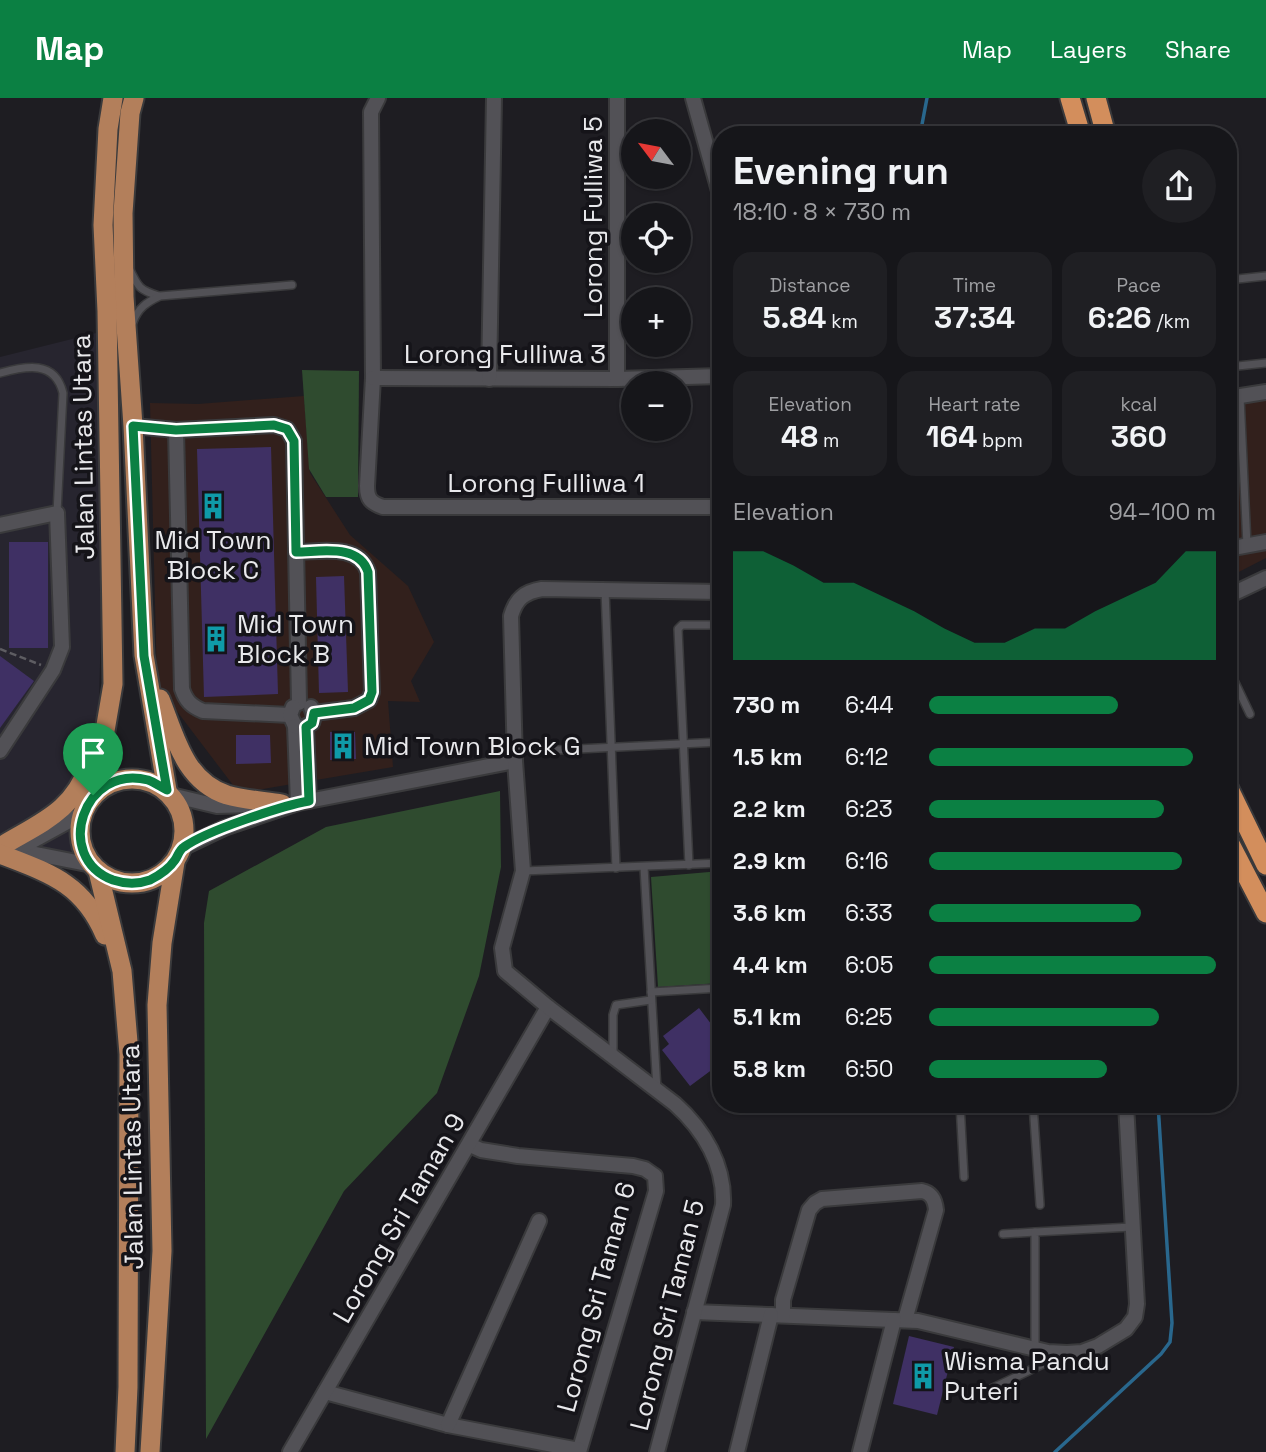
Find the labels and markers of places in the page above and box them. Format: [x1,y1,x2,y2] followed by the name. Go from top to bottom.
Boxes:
[198,491,228,521] building icon: Mid Town Block C
[155,523,271,587] place label: Mid Town Block C
[237,607,354,671] place label: Mid Town Block B
[201,624,231,654] building icon: Mid Town Block B
[63,723,123,795] pin
[364,729,581,763] place label: Mid Town Block G
[328,731,358,761] building icon: Mid Town Block G
[944,1344,1110,1408] place label: Wisma Pandu Puteri
[908,1361,938,1391] building icon: Wisma Pandu Puteri

